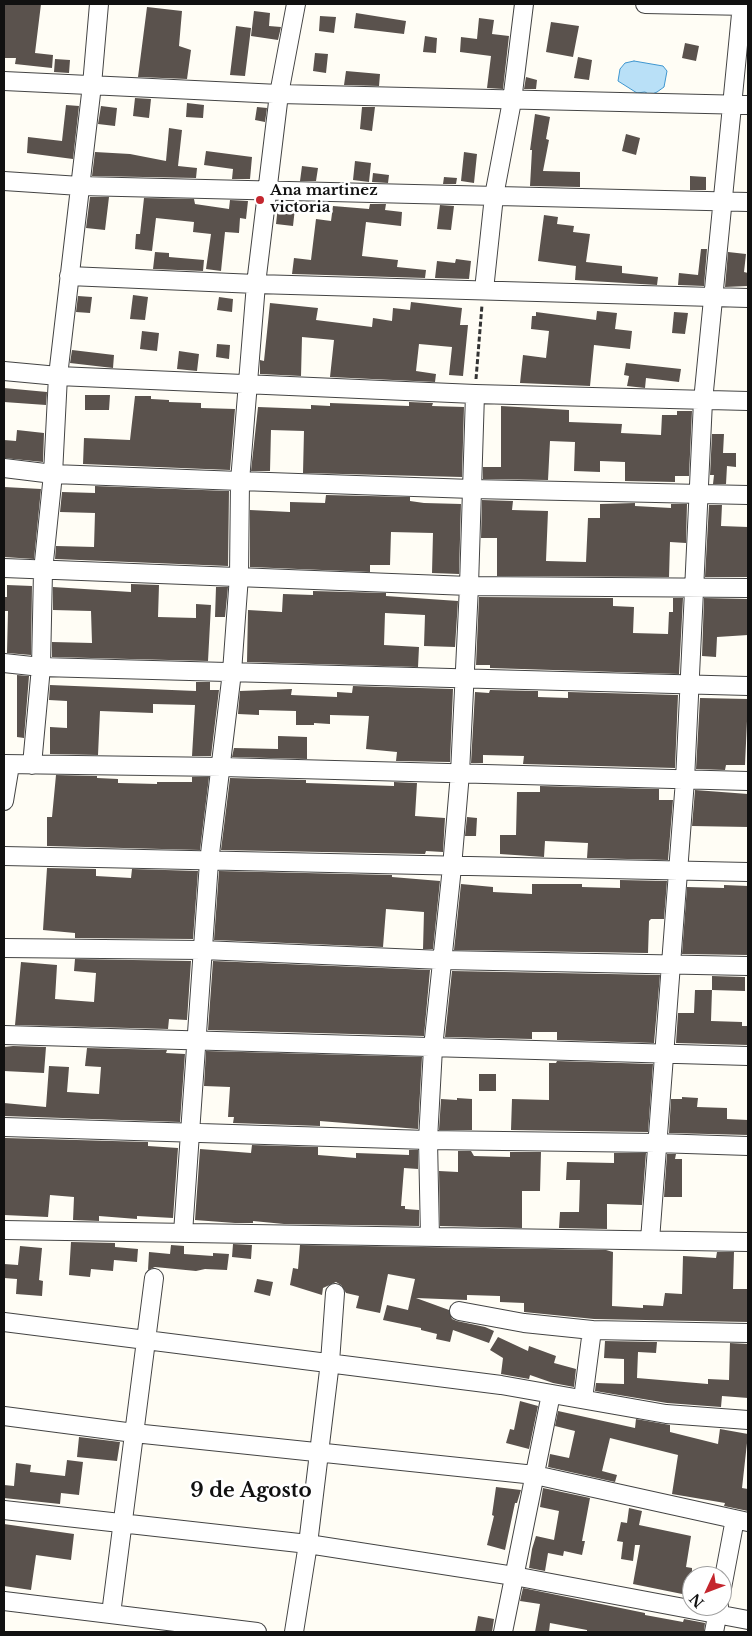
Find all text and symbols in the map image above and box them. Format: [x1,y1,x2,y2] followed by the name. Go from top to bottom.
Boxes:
[270,182,378,217] place label: Ana martinez victoria
[254,194,266,206] marker: Ana martinez victoria
[190,1479,312,1503] district label: 9 de Agosto
[682,1566,732,1616] north arrow
[686,1590,708,1612] text: N

